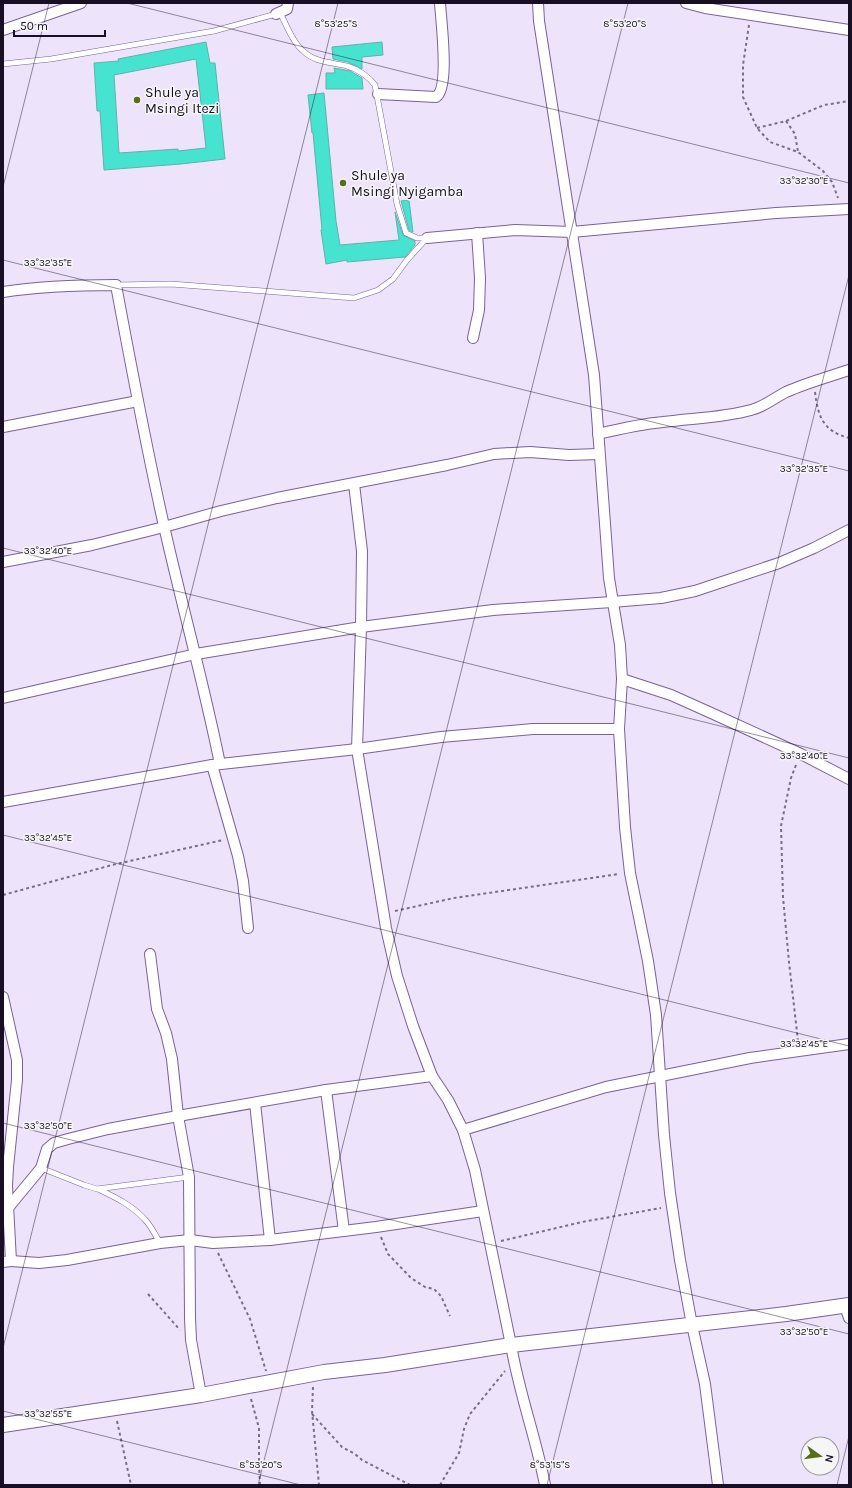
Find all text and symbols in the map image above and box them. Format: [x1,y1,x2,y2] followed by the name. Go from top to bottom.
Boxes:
[14,12,105,38] scale bar
[315,18,358,30] text: 8°53'25"S
[603,18,647,30] text: 8°53'20"S
[20,19,48,33] text: 50 m
[145,84,219,117] place label: Shule ya Msingi Itezi
[132,95,142,105] marker: Shule ya Msingi Itezi
[351,167,463,200] place label: Shule ya Msingi Nyigamba
[780,175,828,187] text: 33°32'30"E
[338,178,348,188] marker: Shule ya Msingi Nyigamba
[24,257,72,269] text: 33°32'35"E
[780,463,828,475] text: 33°32'35"E
[24,545,72,557] text: 33°32'40"E
[780,750,828,762] text: 33°32'40"E
[24,832,72,844] text: 33°32'45"E
[780,1038,828,1050] text: 33°32'45"E
[24,1120,72,1132] text: 33°32'50"E
[780,1326,828,1338] text: 33°32'50"E
[24,1408,72,1420] text: 33°32'55"E
[800,1436,840,1476] north arrow
[822,1453,836,1464] text: N
[239,1459,283,1471] text: 8°53'20"S
[530,1459,570,1471] text: 8°53'15"S

